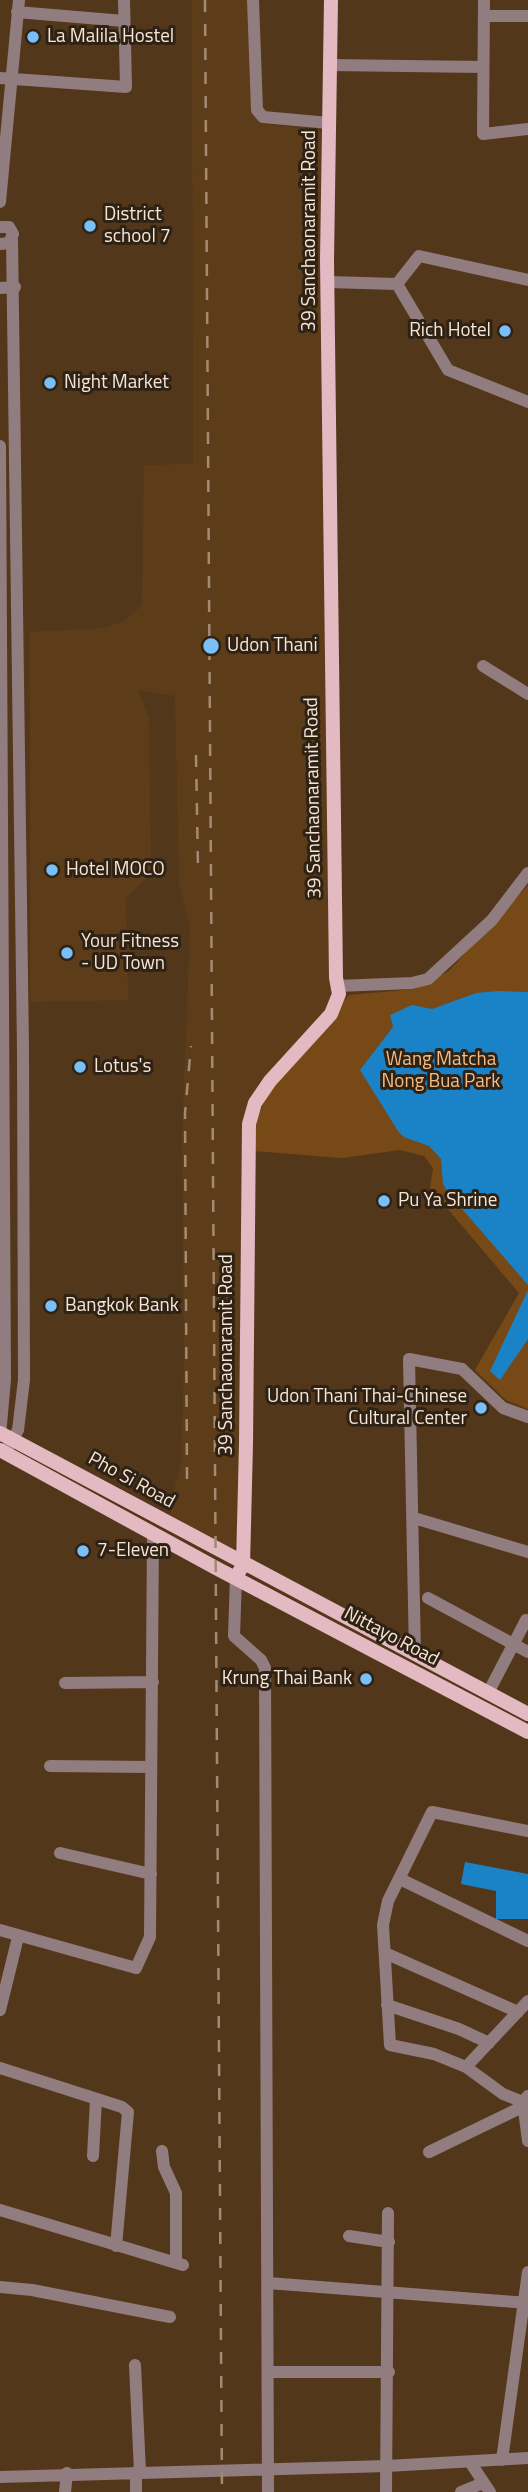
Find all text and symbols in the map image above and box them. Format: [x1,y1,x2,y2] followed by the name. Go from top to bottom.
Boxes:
[47,26,174,48] place label: La Malila Hostel
[25,29,41,45] marker: La Malila Hostel
[299,130,321,332] street label: 39 Sanchaonaramit Road
[104,204,171,248] place label: District school 7
[82,218,98,234] marker: District school 7
[409,320,491,342] place label: Rich Hotel
[497,323,513,339] marker: Rich Hotel
[64,372,169,394] place label: Night Market
[42,375,58,391] marker: Night Market
[227,635,318,657] place label: Udon Thani
[201,636,221,656] marker: Udon Thani
[301,697,327,899] street label: 39 Sanchaonaramit Road
[66,859,165,881] place label: Hotel MOCO
[44,862,60,878] marker: Hotel MOCO
[81,931,179,975] place label: Your Fitness - UD Town
[59,945,75,961] marker: Your Fitness - UD Town
[382,1049,500,1093] park label: Wang Matcha Nong Bua Park
[94,1056,151,1078] place label: Lotus's
[72,1059,88,1075] marker: Lotus's
[398,1190,497,1212] place label: Pu Ya Shrine
[376,1193,392,1209] marker: Pu Ya Shrine
[216,1254,238,1456] street label: 39 Sanchaonaramit Road
[65,1295,179,1317] place label: Bangkok Bank
[43,1298,59,1314] marker: Bangkok Bank
[267,1386,467,1430] place label: Udon Thani Thai-Chinese Cultural Center
[473,1400,489,1416] marker: Udon Thani Thai-Chinese Cultural Center
[84,1448,178,1514] street label: Pho Si Road
[97,1540,169,1562] place label: 7-Eleven
[75,1543,91,1559] marker: 7-Eleven
[340,1602,442,1672] street label: Nittayo Road
[222,1668,352,1690] place label: Krung Thai Bank
[358,1671,374,1687] marker: Krung Thai Bank

